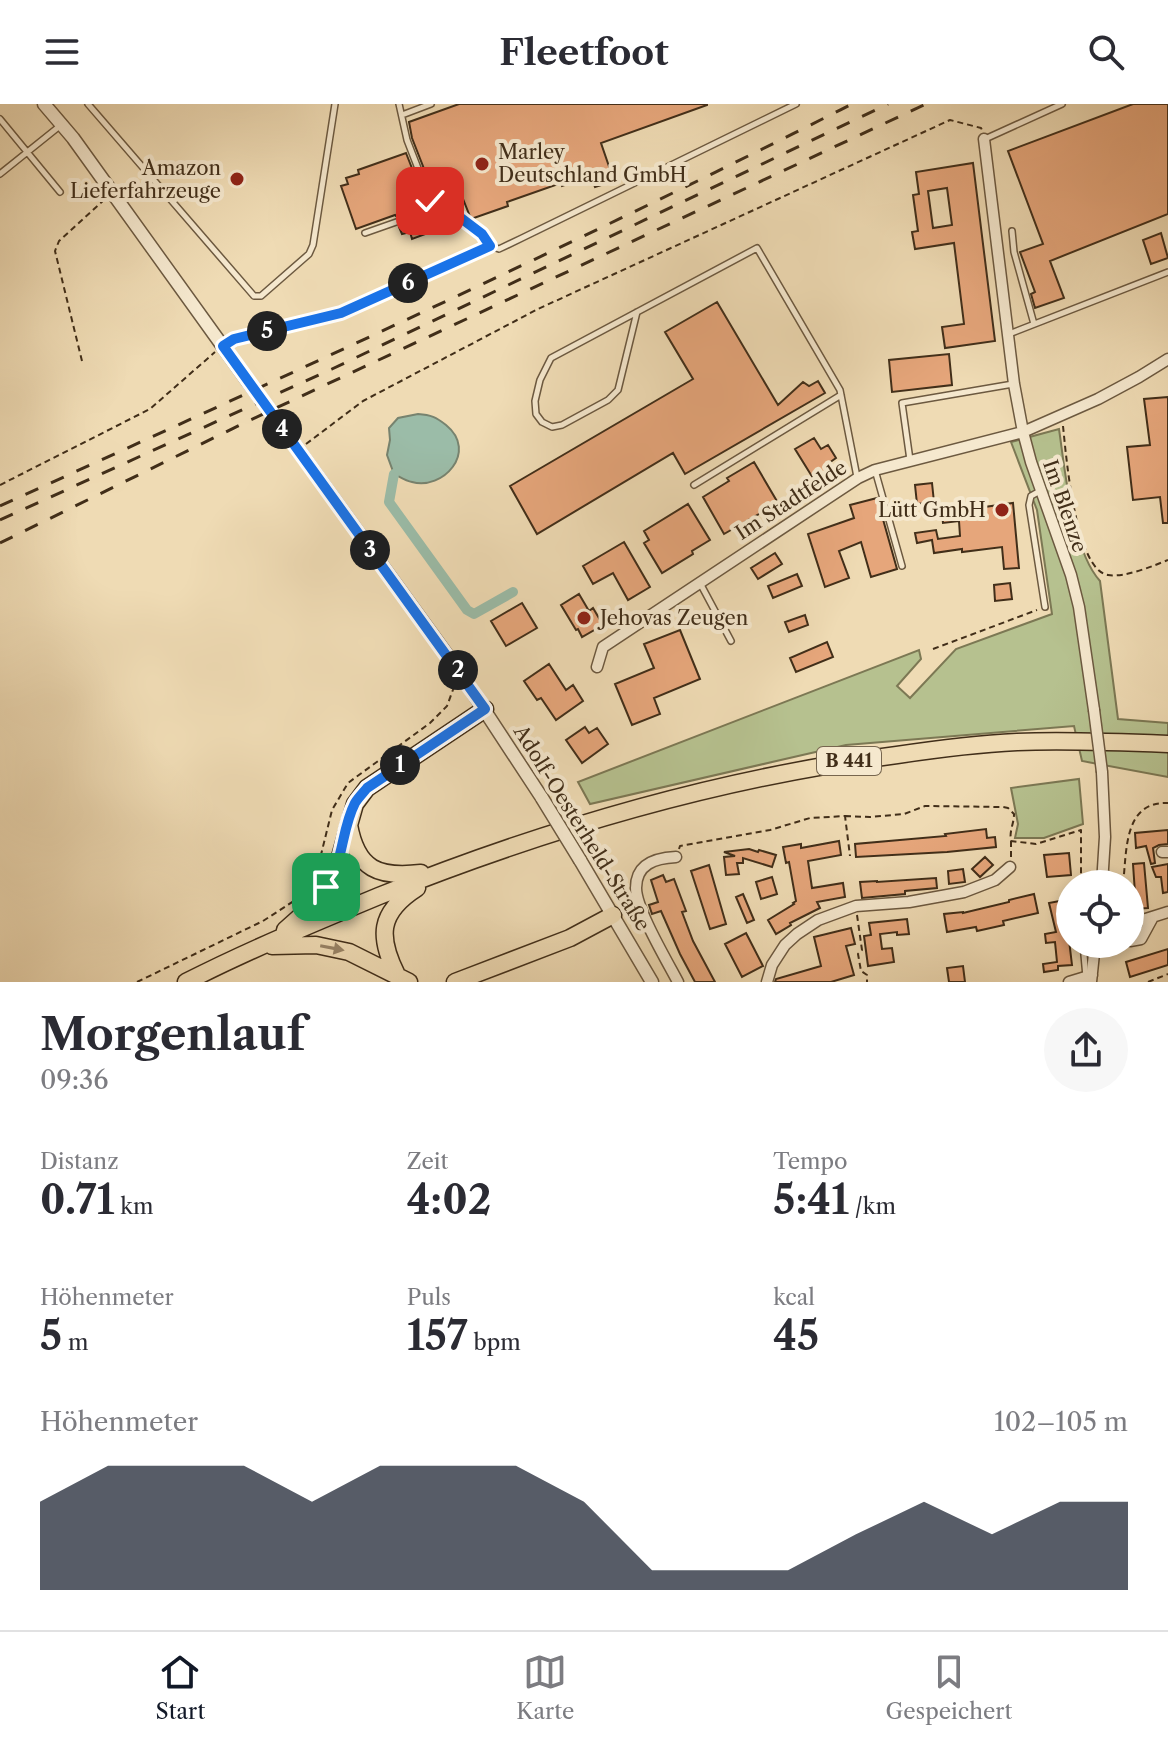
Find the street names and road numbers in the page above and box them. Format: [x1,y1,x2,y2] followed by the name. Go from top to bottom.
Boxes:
[731,455,851,545] street label: Im Stadtfelde
[1038,456,1092,556] street label: Im Blenze
[508,720,655,935] street label: Adolf-Oesterheld-Straße
[817,747,881,775] road number: B 441

